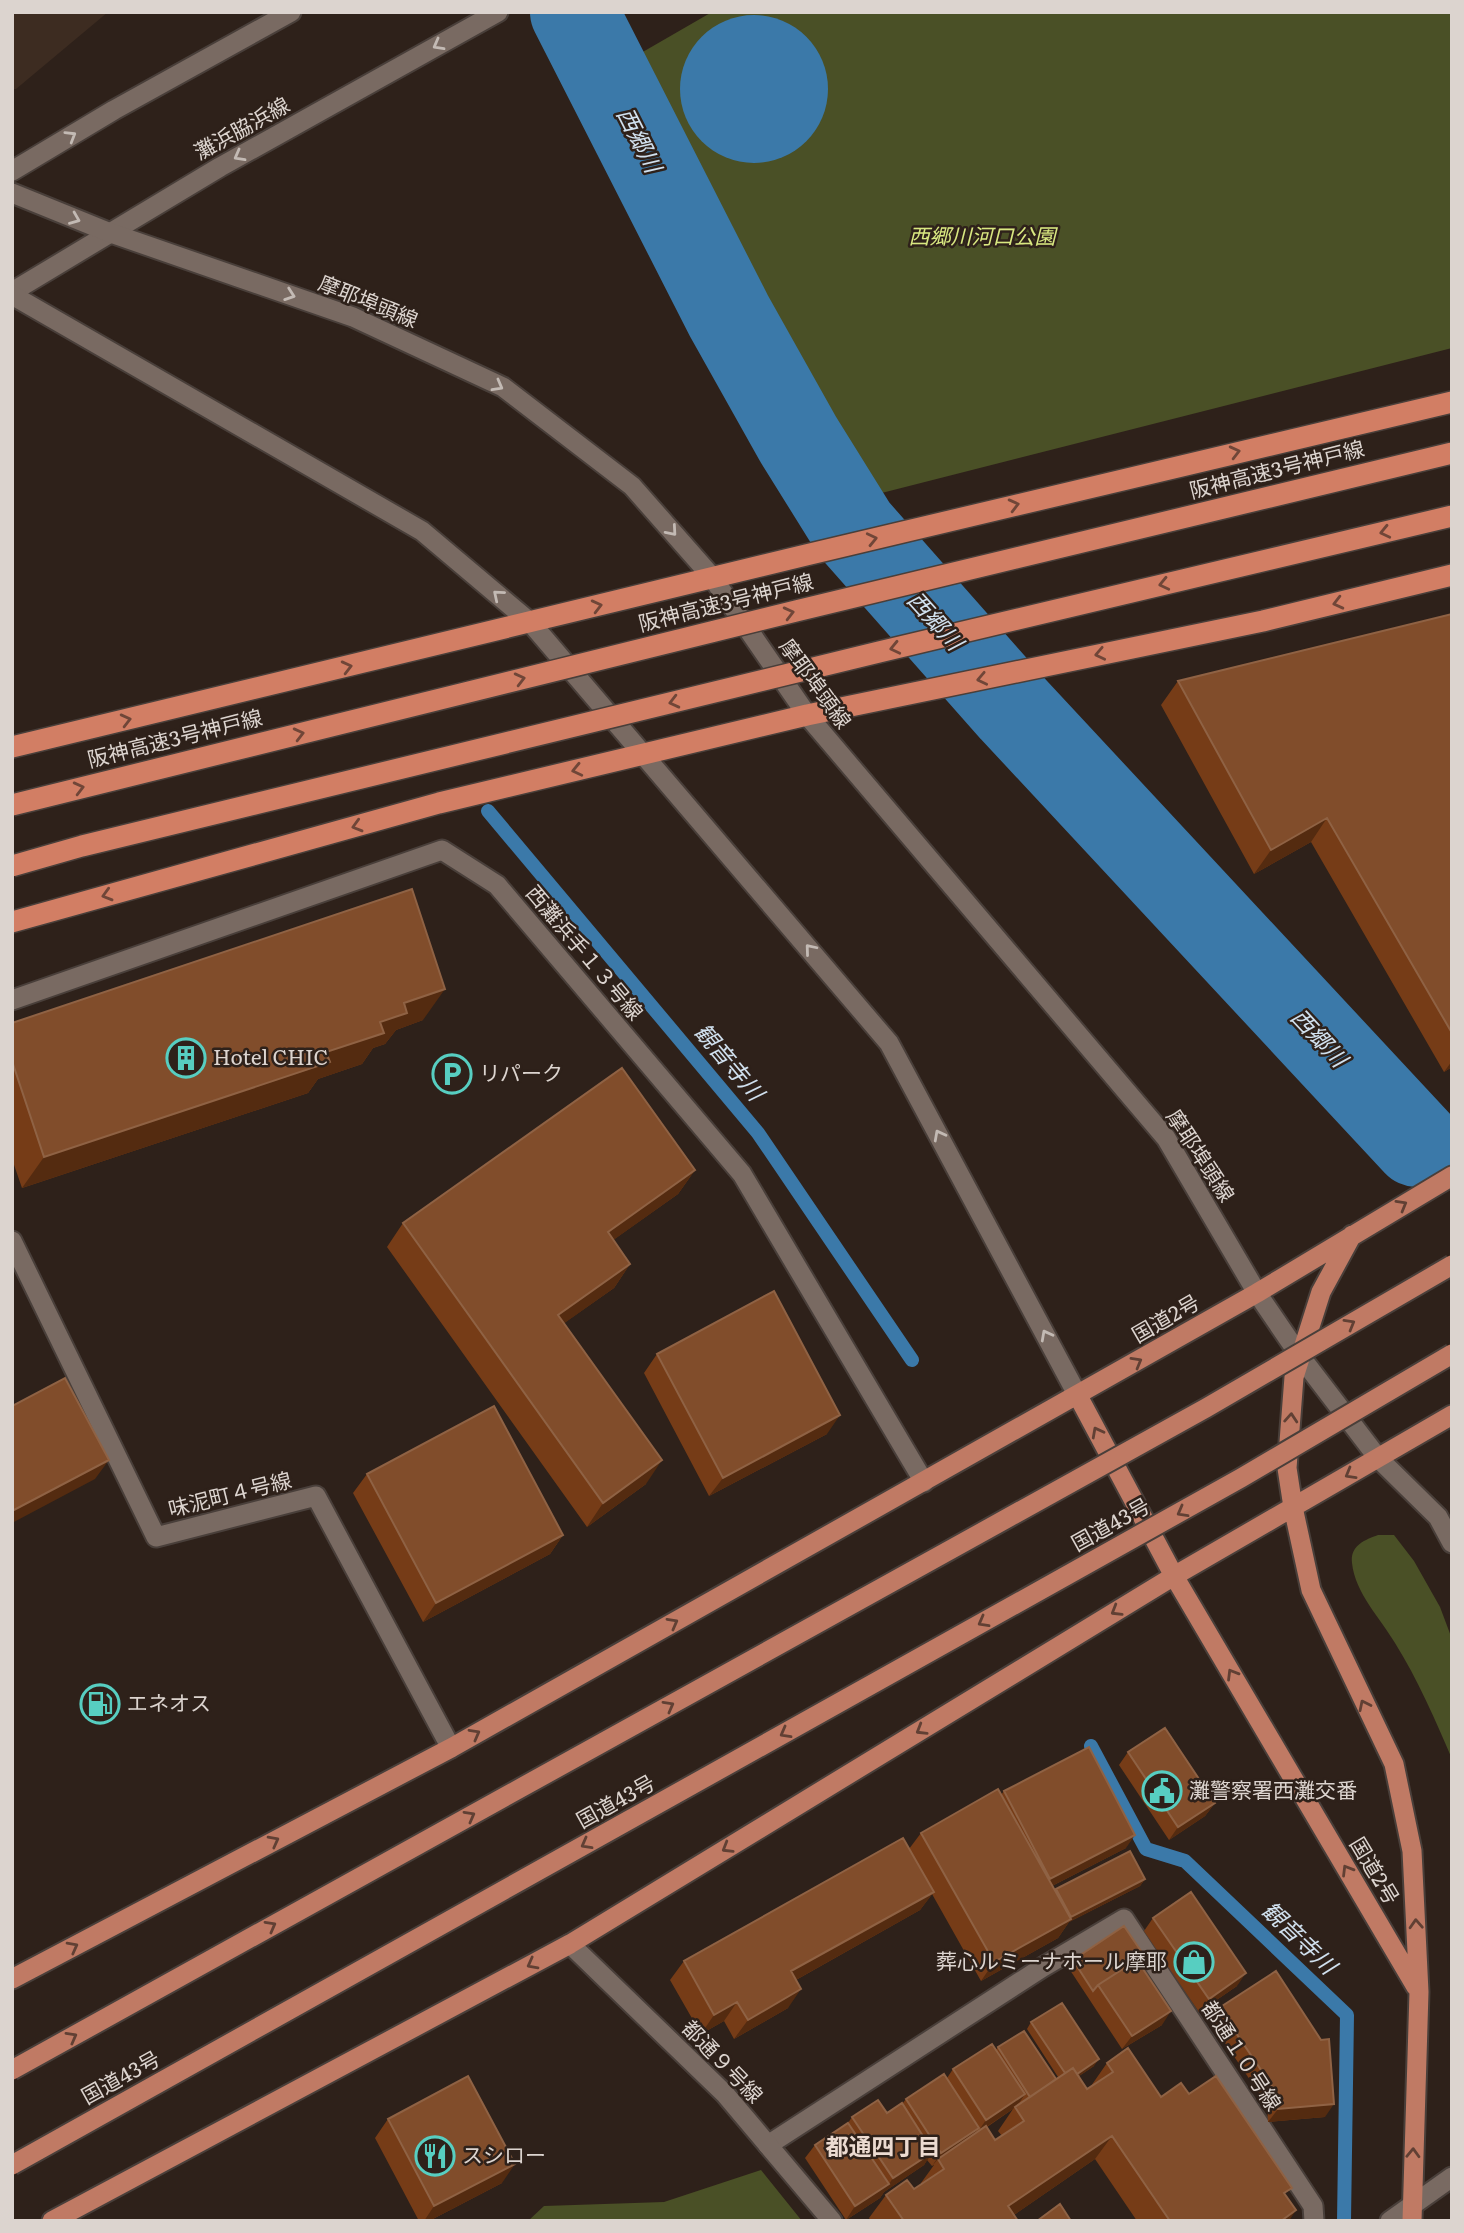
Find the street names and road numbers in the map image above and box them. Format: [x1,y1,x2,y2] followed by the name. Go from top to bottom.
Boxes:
[187,88,294,166] street label: 灘浜脇浜線
[314,266,423,334] street label: 摩耶埠頭線
[1186,431,1367,504] street label: 阪神高速3号神戸線
[635,564,816,637] street label: 阪神高速3号神戸線
[774,631,860,734] street label: 摩耶埠頭線
[84,700,265,773] street label: 阪神高速3号神戸線
[520,877,652,1026] street label: 西灘浜手１３号線
[1161,1102,1244,1207] street label: 摩耶埠頭線
[1125,1285,1204,1349] street label: 国道2号
[165,1462,294,1523] street label: 味泥町４号線
[1065,1488,1155,1557] street label: 国道43号
[570,1765,660,1834] street label: 国道43号
[1344,1830,1408,1909] street label: 国道2号
[1196,1993,1290,2116] street label: 都通１０号線
[676,2012,771,2109] street label: 都通９号線
[75,2041,165,2110] street label: 国道43号

